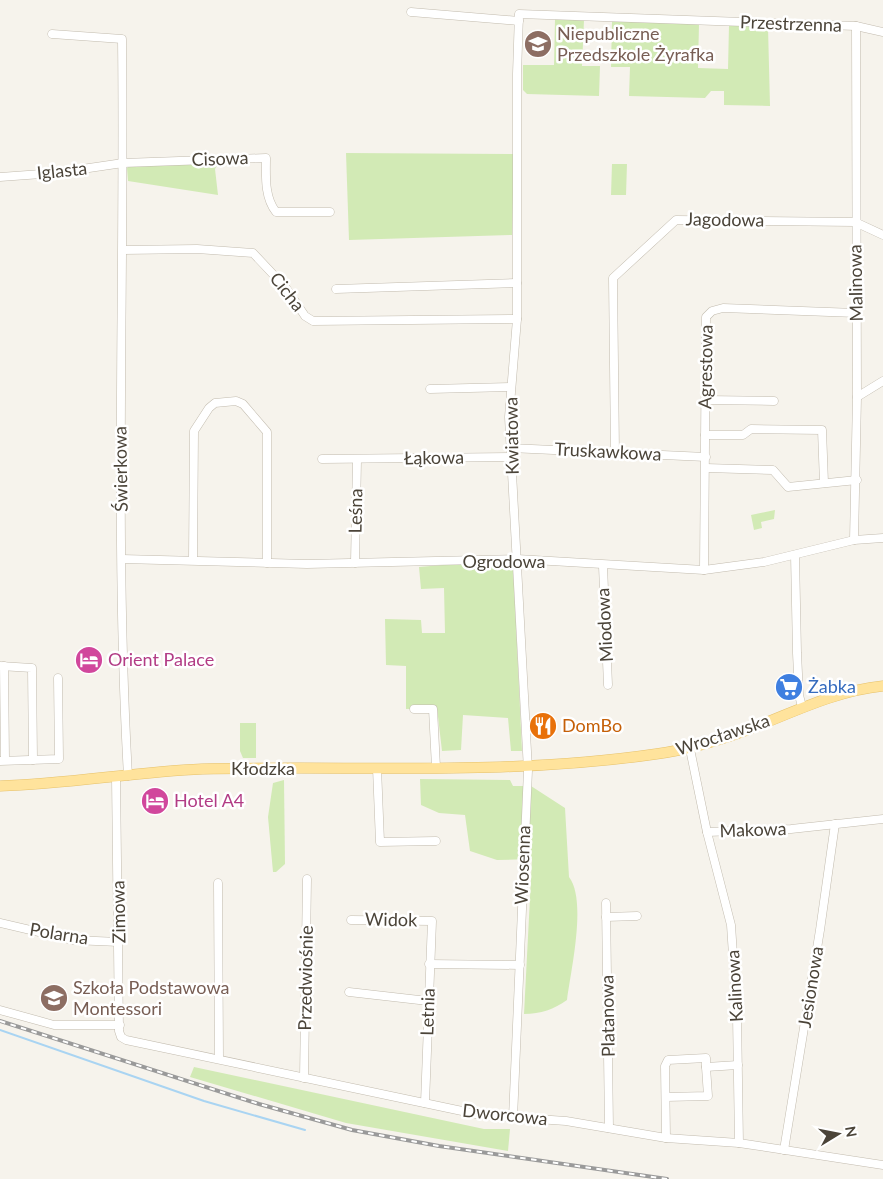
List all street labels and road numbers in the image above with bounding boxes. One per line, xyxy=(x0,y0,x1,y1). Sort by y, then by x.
street label: Przestrzenna xyxy=(740,10,842,36)
street label: Cisowa xyxy=(191,146,249,170)
street label: Iglasta xyxy=(36,156,88,184)
street label: Jagodowa xyxy=(685,207,765,231)
street label: Malinowa xyxy=(843,244,867,322)
street label: Cicha xyxy=(266,267,310,315)
street label: Agrestowa xyxy=(693,325,717,409)
street label: Kwiatowa xyxy=(499,397,523,475)
street label: Świerkowa xyxy=(108,426,132,512)
street label: Truskawkowa xyxy=(554,437,662,465)
street label: Łąkowa xyxy=(404,445,464,469)
street label: Leśna xyxy=(344,488,366,534)
street label: Ogrodowa xyxy=(462,550,546,572)
street label: Miodowa xyxy=(591,587,617,663)
street label: Wrocławska xyxy=(673,709,772,760)
street label: Kłodzka xyxy=(231,757,295,779)
street label: Makowa xyxy=(719,817,787,841)
street label: Wiosenna xyxy=(510,825,534,905)
street label: Zimowa xyxy=(106,880,130,944)
street label: Widok xyxy=(365,908,418,930)
street label: Polarna xyxy=(28,918,90,949)
street label: Przedwiośnie xyxy=(293,925,317,1031)
street label: Jesionowa xyxy=(793,945,827,1029)
street label: Kalinowa xyxy=(721,949,747,1023)
street label: Platanowa xyxy=(595,975,619,1057)
street label: Letnia xyxy=(415,988,439,1036)
street label: Dworcowa xyxy=(461,1099,549,1129)

